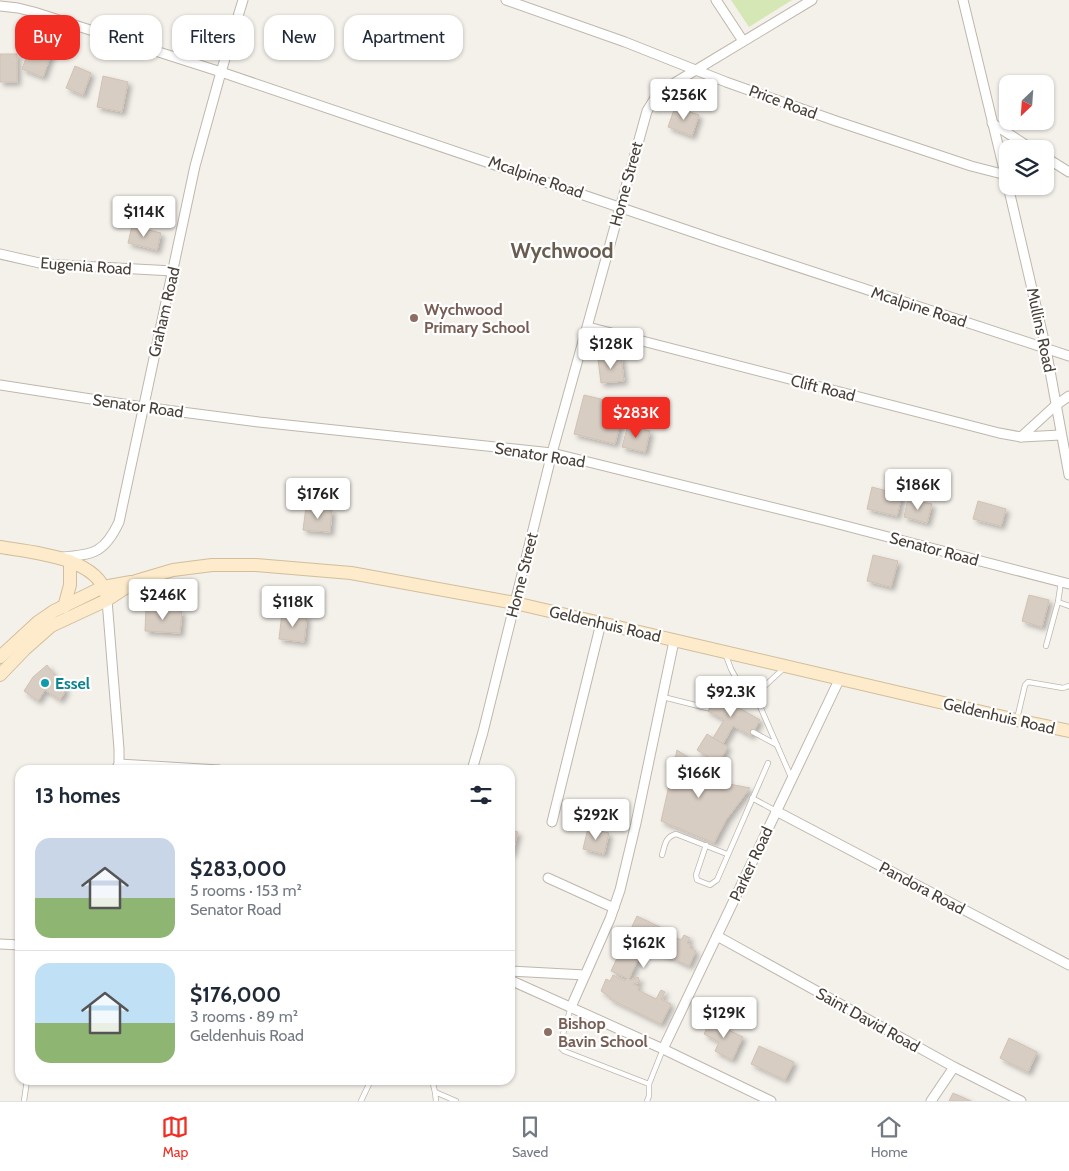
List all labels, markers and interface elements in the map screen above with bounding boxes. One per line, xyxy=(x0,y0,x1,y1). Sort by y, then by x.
chip: Buy xyxy=(15,15,80,60)
chip: Rent xyxy=(90,15,162,60)
chip: Filters xyxy=(172,15,254,60)
chip: New xyxy=(264,15,334,60)
chip: Apartment xyxy=(344,15,463,60)
north arrow xyxy=(999,75,1054,130)
map controls xyxy=(999,75,1054,195)
pin: $256K xyxy=(649,78,719,121)
street label: Price Road xyxy=(746,81,820,123)
text: $256K xyxy=(661,85,707,104)
street label: Home Street xyxy=(606,139,647,228)
button: layers xyxy=(999,140,1054,195)
street label: Mcalpine Road xyxy=(486,152,586,202)
pin: $114K xyxy=(109,196,179,238)
text: $114K xyxy=(123,202,165,221)
district label: Wychwood xyxy=(510,238,614,263)
street label: Eugenia Road xyxy=(40,253,132,279)
street label: Graham Road xyxy=(144,265,184,359)
street label: Mcalpine Road xyxy=(869,283,969,331)
street label: Mullins Road xyxy=(1023,286,1059,374)
place label: Wychwood Primary School xyxy=(424,300,530,337)
marker: Wychwood Primary School xyxy=(408,312,420,324)
pin: $128K xyxy=(576,328,646,370)
text: $128K xyxy=(589,334,633,353)
street label: Clift Road xyxy=(789,371,857,405)
street label: Senator Road xyxy=(91,390,185,422)
pin: $283K xyxy=(601,396,671,439)
text: $283K xyxy=(613,403,659,422)
street label: Senator Road xyxy=(493,438,587,472)
pin: $186K xyxy=(883,468,953,511)
text: $186K xyxy=(896,475,940,494)
pin: $176K xyxy=(283,478,353,520)
text: $176K xyxy=(297,484,339,503)
street label: Senator Road xyxy=(887,528,981,570)
street label: Home Street xyxy=(502,530,542,619)
pin: $246K xyxy=(128,578,198,621)
text: $246K xyxy=(140,585,186,604)
pin: $118K xyxy=(258,586,328,628)
text: $118K xyxy=(273,592,313,611)
street label: Geldenhuis Road xyxy=(547,602,663,646)
place label: Essel xyxy=(55,674,90,693)
pin: $92.3K xyxy=(690,676,772,718)
marker: Essel xyxy=(39,677,51,689)
text: $92.3K xyxy=(707,682,755,701)
street label: Geldenhuis Road xyxy=(941,694,1057,738)
pin: $166K xyxy=(664,756,734,799)
text: $166K xyxy=(677,763,721,782)
icon: filters xyxy=(467,781,495,809)
text: 13 homes xyxy=(35,783,120,808)
pin: $292K xyxy=(561,798,631,841)
text: $292K xyxy=(573,805,619,824)
street label: Parker Road xyxy=(725,824,777,904)
text: $283,000 xyxy=(190,856,286,881)
icon: home xyxy=(75,858,135,918)
street label: Pandora Road xyxy=(876,858,968,918)
text: 5 rooms · 153 m² xyxy=(190,881,302,900)
text: Senator Road xyxy=(190,900,282,919)
pin: $162K xyxy=(609,926,679,969)
text: $162K xyxy=(623,933,665,952)
text: $176,000 xyxy=(190,982,281,1007)
icon: home xyxy=(75,983,135,1043)
street label: Saint David Road xyxy=(813,984,923,1056)
pin: $129K xyxy=(689,996,759,1039)
text: $129K xyxy=(703,1003,745,1022)
text: 3 rooms · 89 m² xyxy=(190,1007,298,1026)
place label: Bishop Bavin School xyxy=(558,1014,648,1051)
text: Geldenhuis Road xyxy=(190,1026,304,1045)
marker: Bishop Bavin School xyxy=(542,1026,554,1038)
tab: Map xyxy=(161,1113,189,1161)
tab: Saved xyxy=(512,1113,548,1161)
tab: Home xyxy=(871,1113,908,1161)

